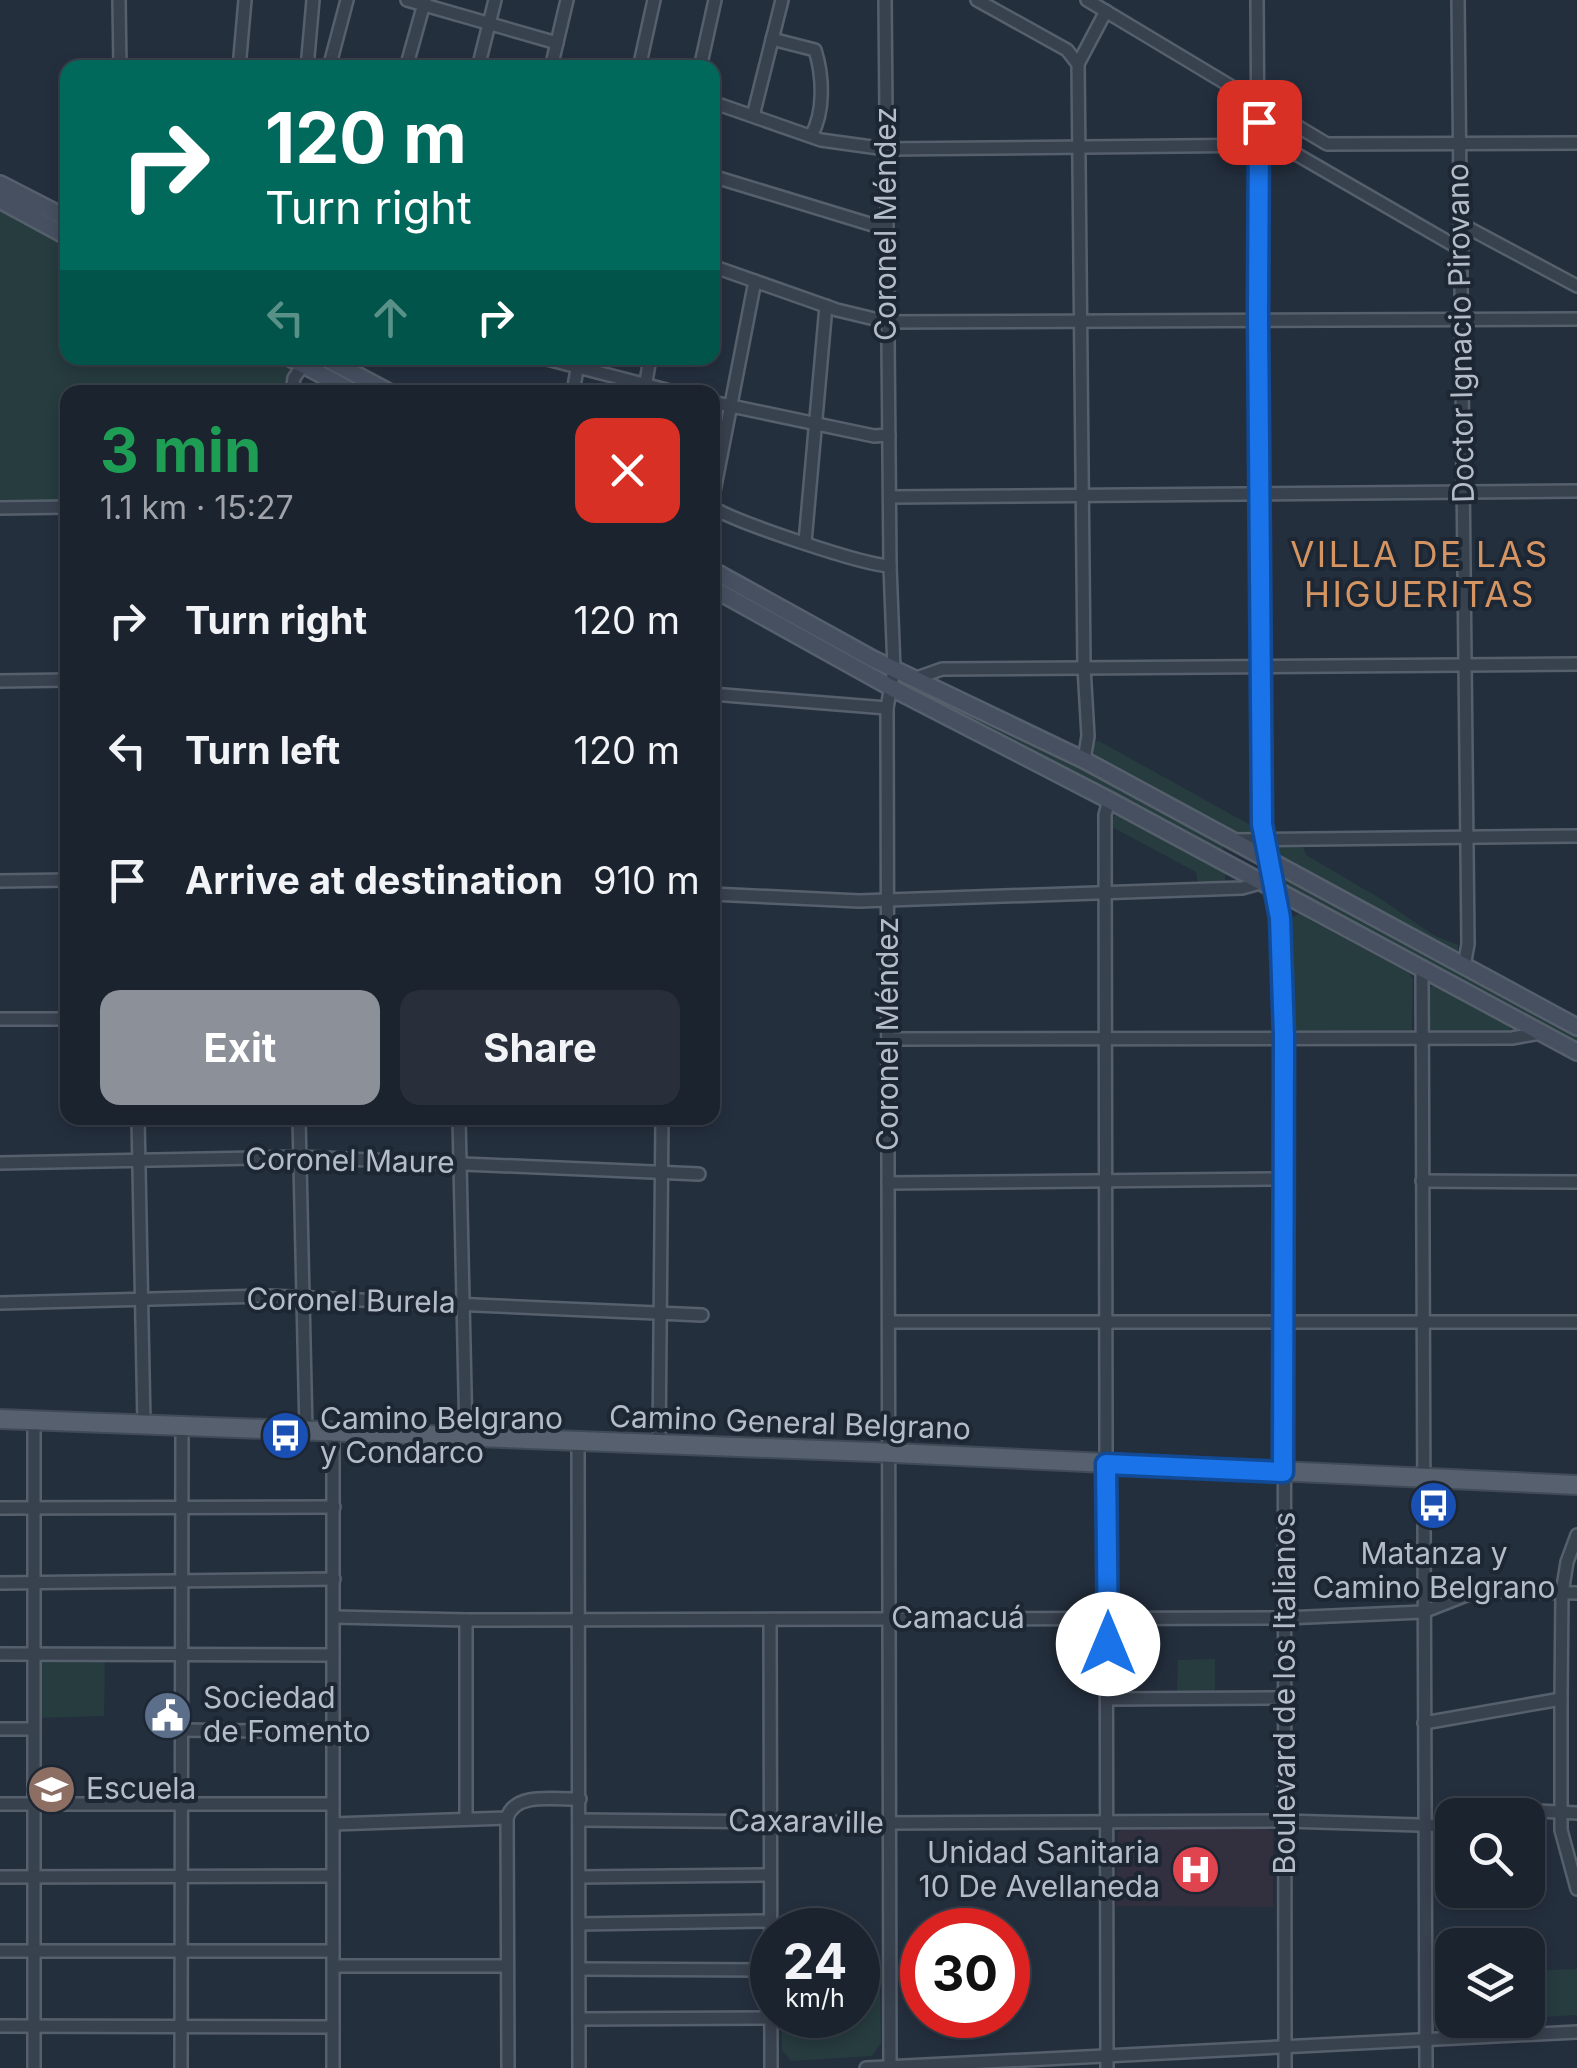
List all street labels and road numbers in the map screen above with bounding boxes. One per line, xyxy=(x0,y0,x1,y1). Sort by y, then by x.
street label: Coronel Méndez xyxy=(867,107,903,341)
street label: Doctor Ignacio Pirovano xyxy=(1439,163,1481,503)
street label: Coronel Méndez xyxy=(869,917,905,1151)
street label: Coronel Maure xyxy=(245,1140,455,1180)
street label: Coronel Burela xyxy=(246,1280,456,1320)
street label: Camino General Belgrano xyxy=(609,1398,972,1446)
street label: Boulevard de los Italianos xyxy=(1266,1512,1302,1874)
street label: Camacuá xyxy=(891,1599,1025,1635)
street label: Caxaraville xyxy=(728,1802,884,1840)

